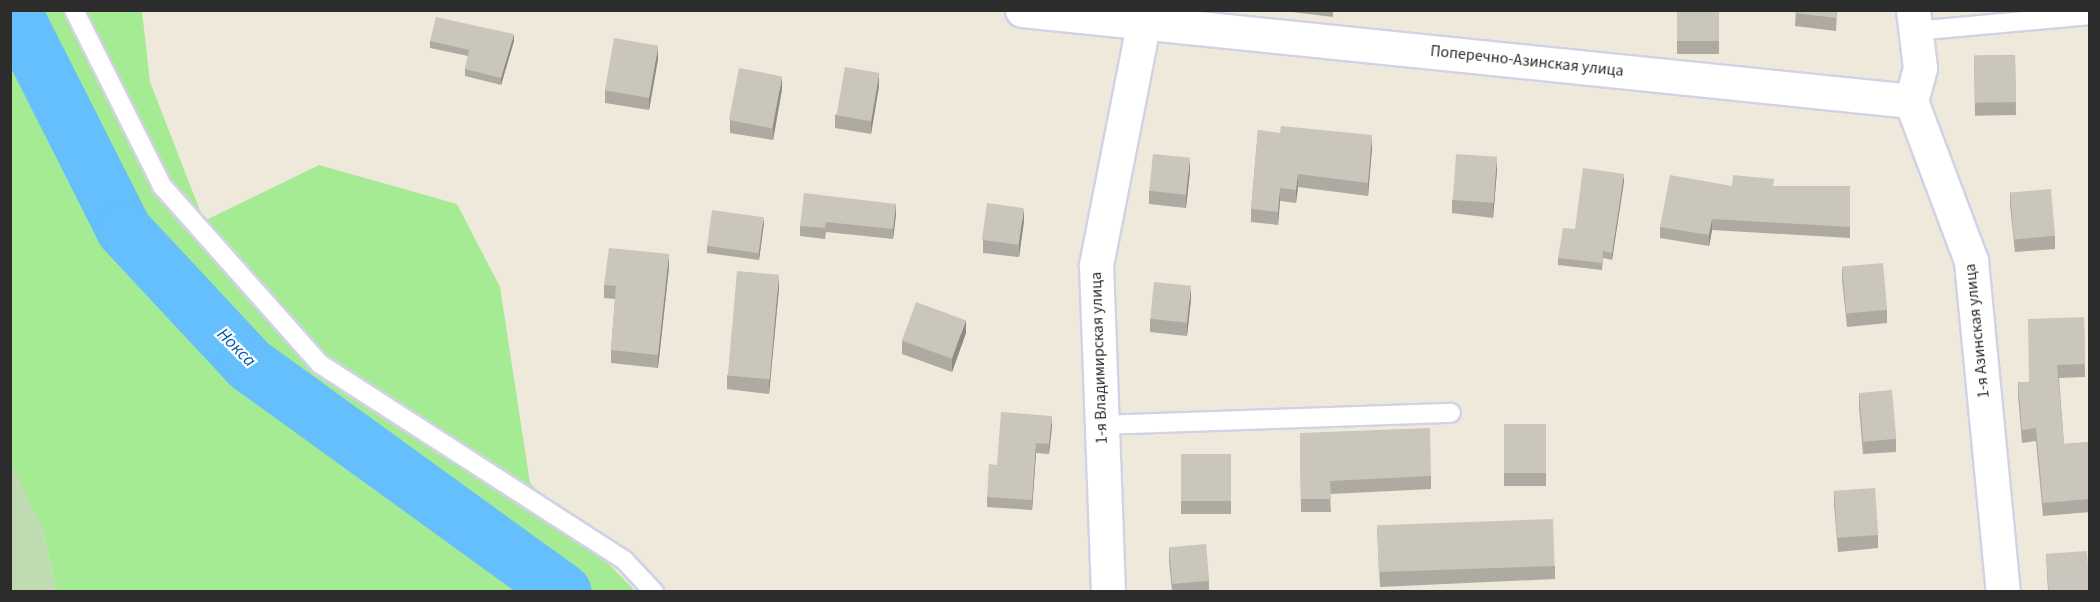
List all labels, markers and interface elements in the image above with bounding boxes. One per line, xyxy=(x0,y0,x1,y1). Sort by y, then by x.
street label: Поперечно-Азинская улица xyxy=(1429,41,1625,81)
street label: 1-я Азинская улица xyxy=(1960,263,1994,399)
street label: 1-я Владимирская улица xyxy=(1086,272,1112,444)
water label: Нокса xyxy=(212,324,260,372)

